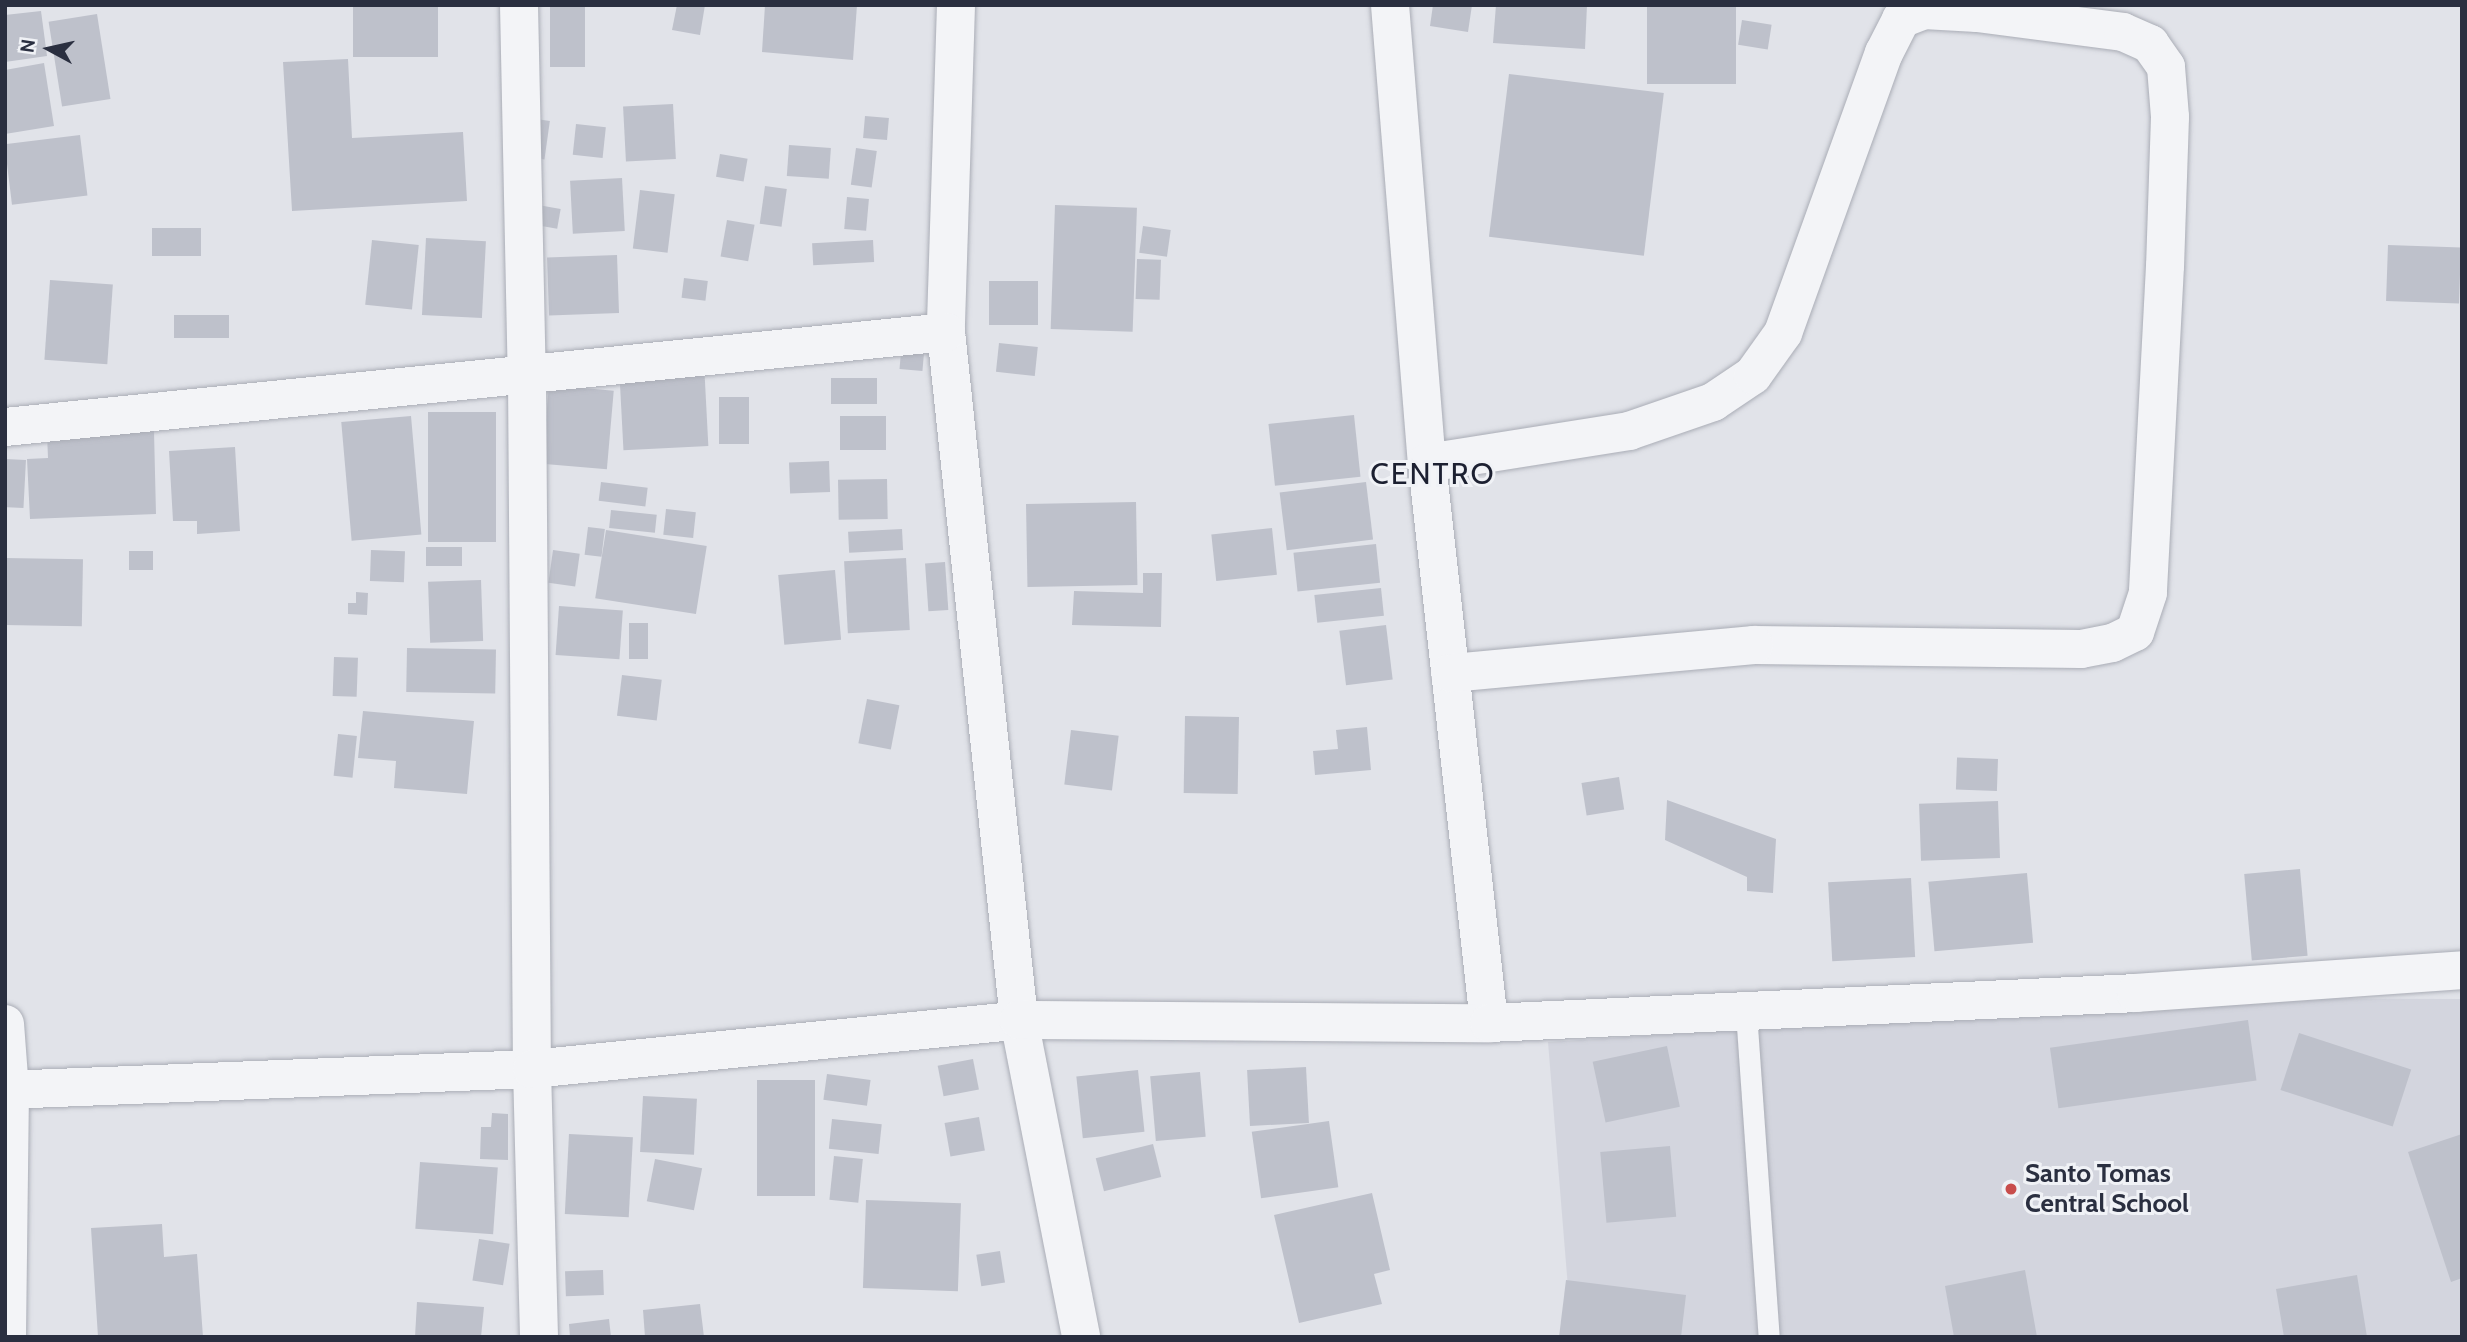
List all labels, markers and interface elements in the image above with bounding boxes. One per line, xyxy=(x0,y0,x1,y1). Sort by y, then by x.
north arrow xyxy=(14,14,84,84)
text: N xyxy=(15,38,40,54)
district label: CENTRO xyxy=(1371,456,1495,492)
place label: Santo Tomas Central School xyxy=(2025,1158,2189,1220)
marker: Santo Tomas Central School xyxy=(2003,1181,2019,1197)

